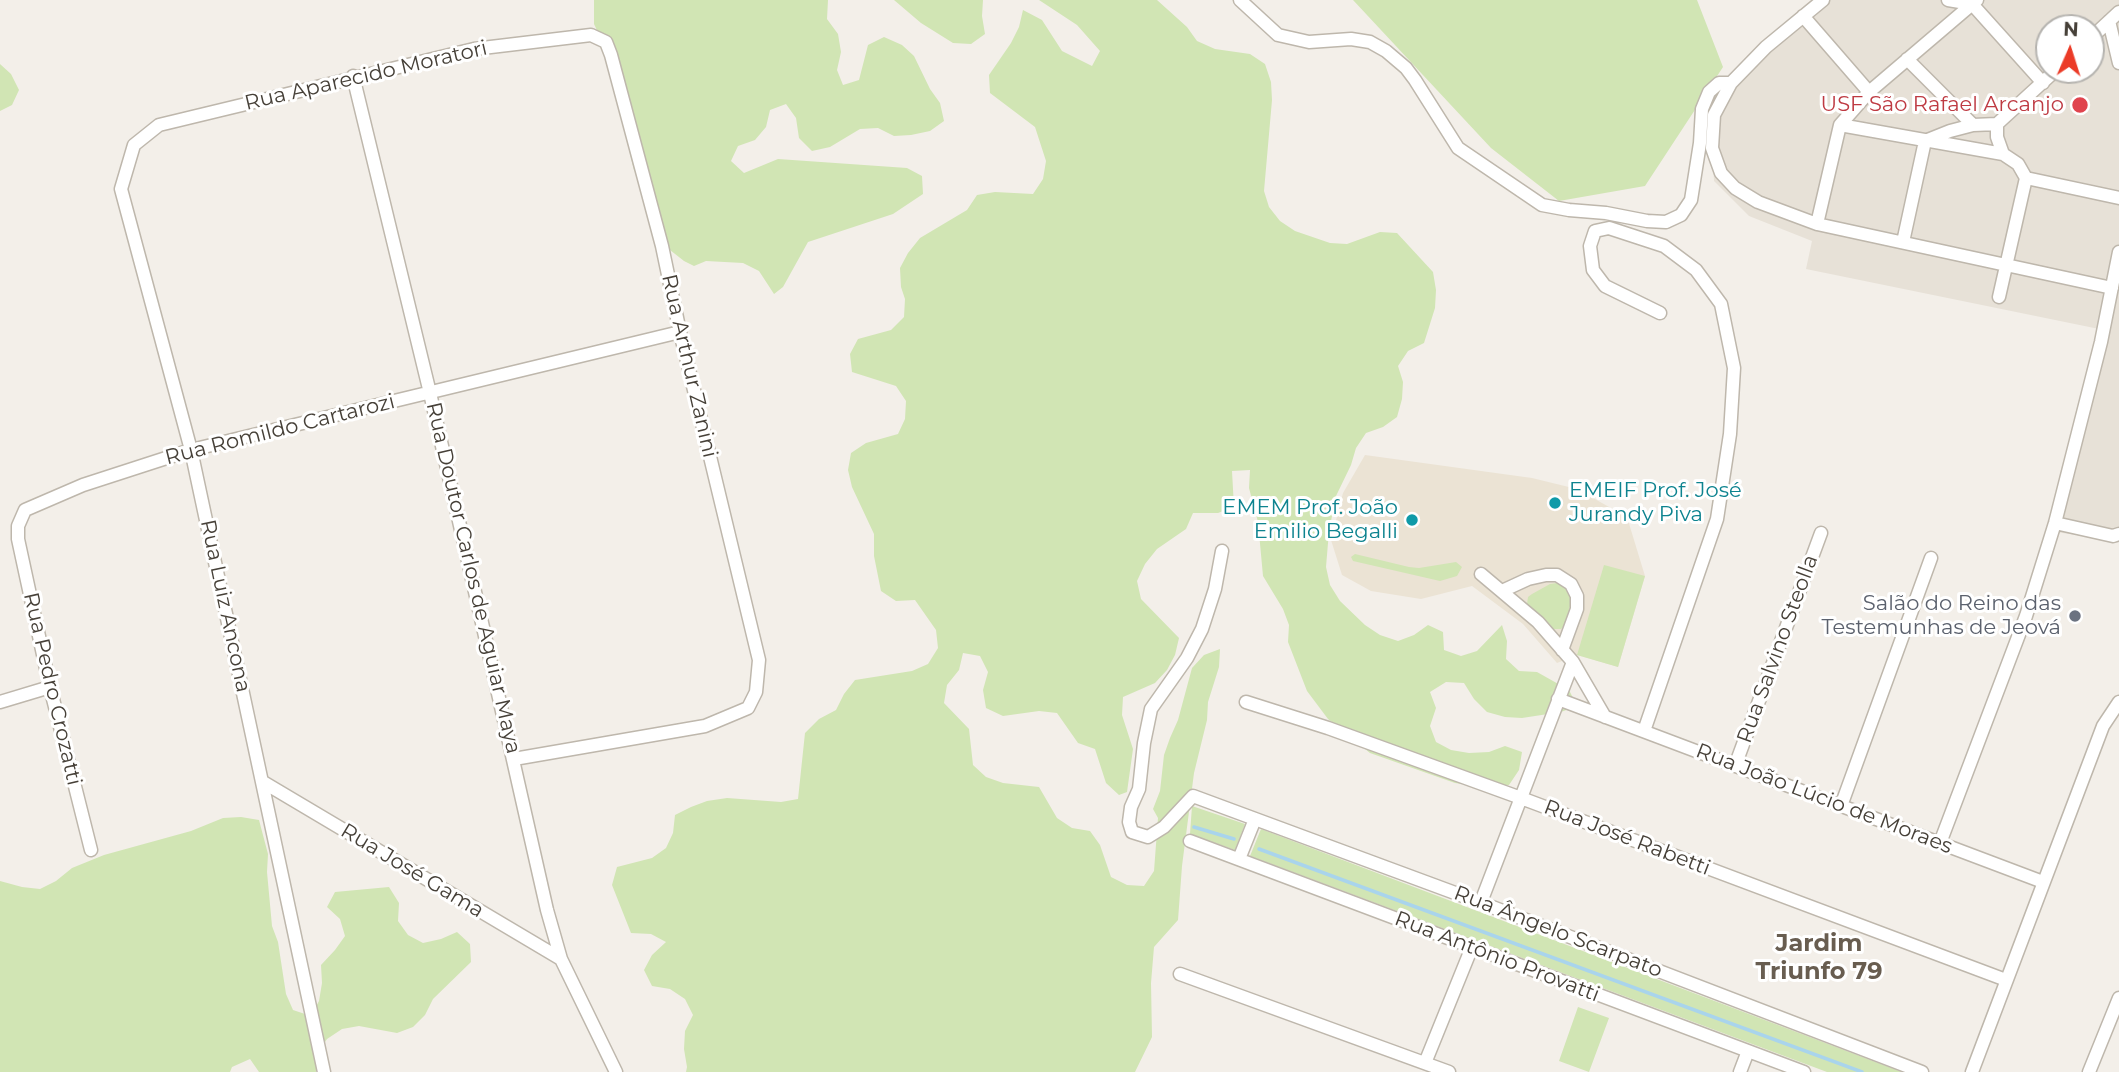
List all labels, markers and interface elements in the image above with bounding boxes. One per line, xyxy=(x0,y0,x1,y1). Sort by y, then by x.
north arrow xyxy=(2035,14,2105,84)
text: N xyxy=(2063,18,2079,41)
street label: Rua Aparecido Moratori xyxy=(242,36,490,116)
place label: USF São Rafael Arcanjo xyxy=(1821,92,2064,118)
marker: USF São Rafael Arcanjo xyxy=(2070,95,2090,115)
street label: Rua Arthur Zanini xyxy=(656,272,722,460)
street label: Rua Romildo Cartarozi xyxy=(163,389,397,471)
street label: Rua Doutor Carlos de Aguiar Maya xyxy=(420,400,526,756)
place label: EMEIF Prof. José Jurandy Piva xyxy=(1569,478,1742,528)
place label: EMEM Prof. João Emilio Begalli xyxy=(1222,495,1398,545)
marker: EMEIF Prof. José Jurandy Piva xyxy=(1547,495,1563,511)
marker: EMEM Prof. João Emilio Begalli xyxy=(1404,512,1420,528)
street label: Rua Luiz Ancona xyxy=(194,517,256,695)
street label: Rua Salvino Steolla xyxy=(1732,551,1824,747)
street label: Rua Pedro Crozatti xyxy=(18,590,86,788)
place label: Salão do Reino das Testemunhas de Jeová xyxy=(1822,591,2061,641)
marker: Salão do Reino das Testemunhas de Jeová xyxy=(2067,608,2083,624)
street label: Rua João Lúcio de Moraes xyxy=(1692,738,1956,860)
street label: Rua José Rabetti xyxy=(1540,795,1714,881)
street label: Rua José Gama xyxy=(336,818,488,924)
street label: Rua Ângelo Scarpato xyxy=(1450,881,1666,983)
street label: Rua Antônio Provatti xyxy=(1391,906,1603,1008)
district label: Jardim Triunfo 79 xyxy=(1756,930,1882,986)

